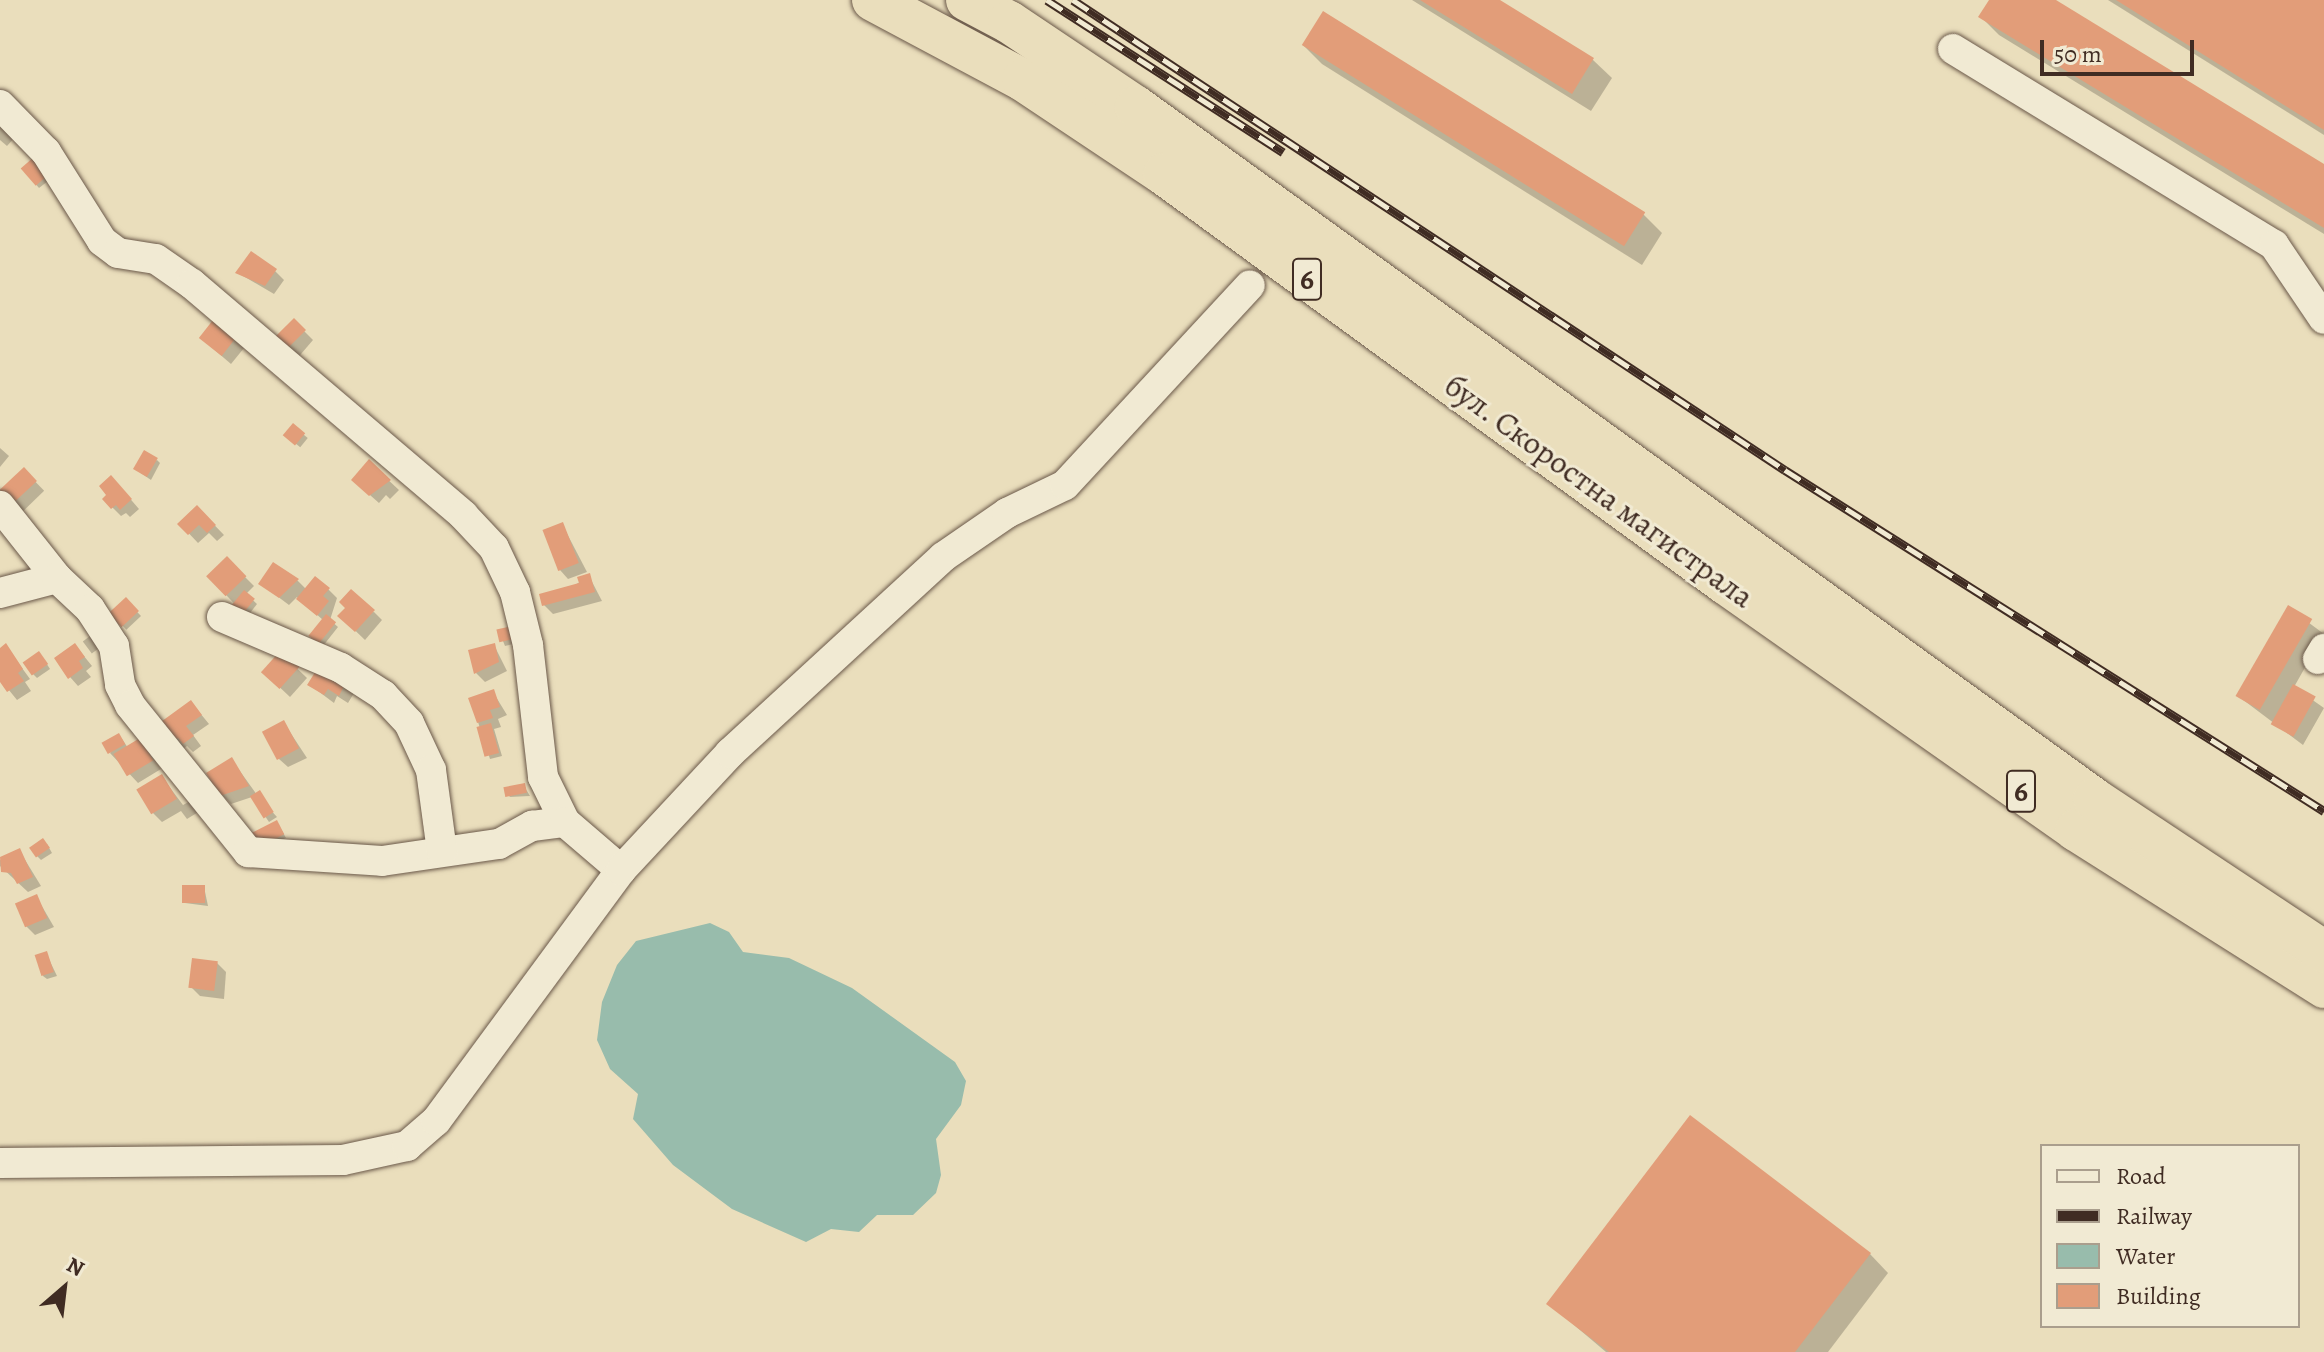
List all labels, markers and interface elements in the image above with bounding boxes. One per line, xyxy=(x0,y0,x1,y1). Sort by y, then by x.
scale bar xyxy=(2044,24,2198,74)
text: 50 m xyxy=(2054,38,2102,70)
road number: 6 xyxy=(1291,253,1323,305)
street label: бул. Скоростна магистрала xyxy=(1437,366,1761,616)
road number: 6 xyxy=(2005,765,2037,817)
legend xyxy=(2040,1144,2300,1328)
text: Road xyxy=(2116,1160,2166,1192)
text: Railway xyxy=(2116,1200,2192,1232)
text: Water xyxy=(2116,1240,2176,1272)
north arrow xyxy=(24,1248,104,1328)
text: N xyxy=(61,1250,89,1284)
text: Building xyxy=(2116,1280,2201,1312)

